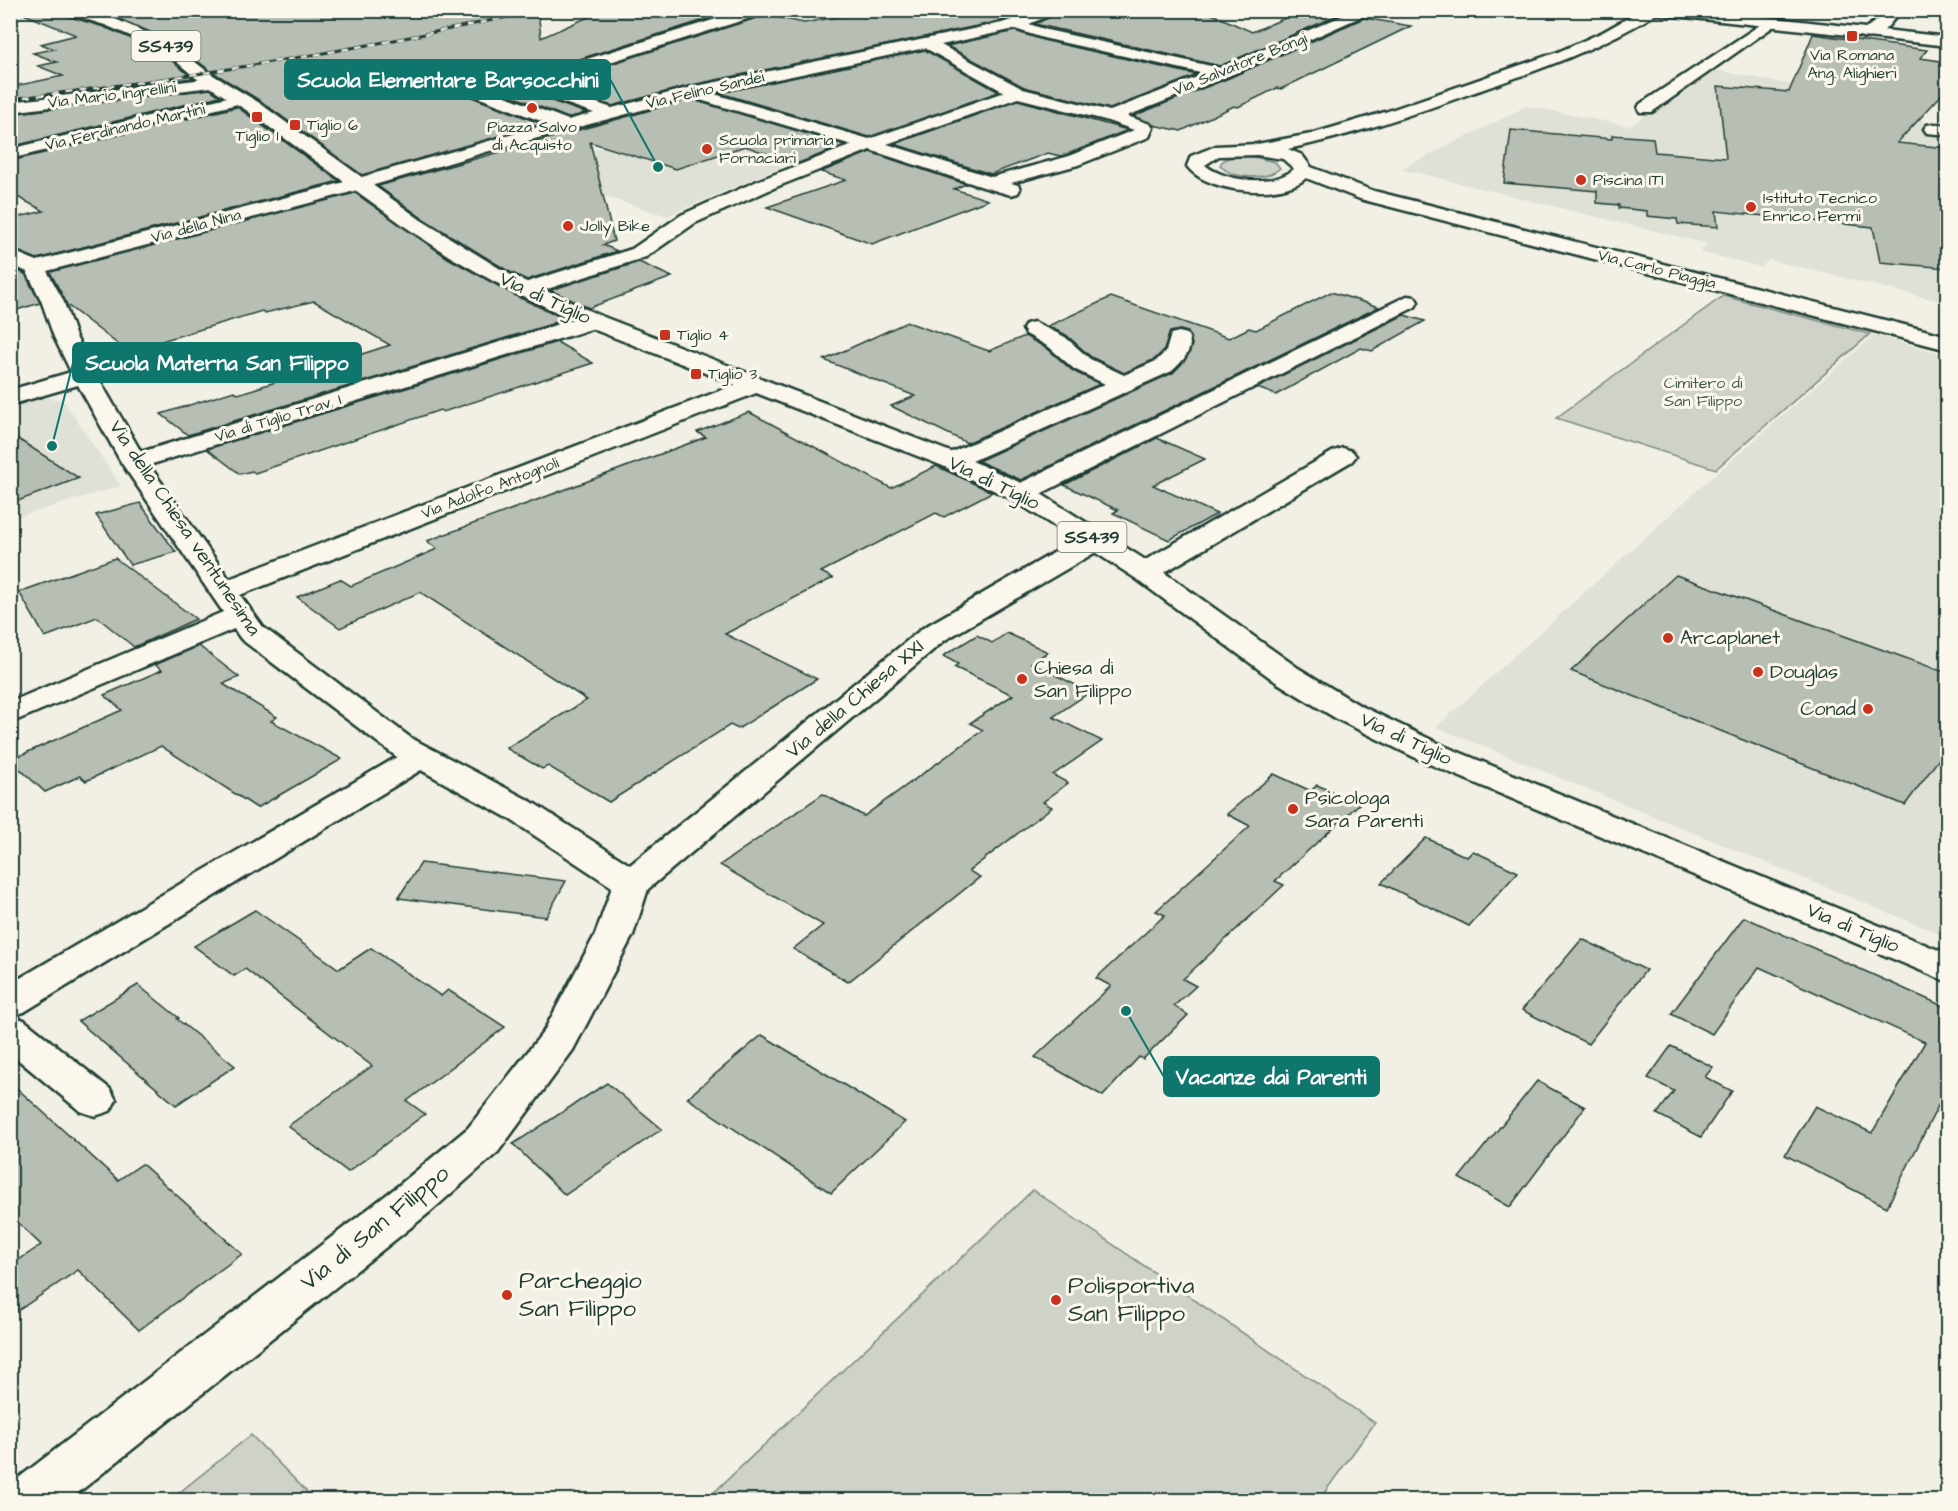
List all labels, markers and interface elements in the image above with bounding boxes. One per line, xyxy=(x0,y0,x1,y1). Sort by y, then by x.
street label: Via Salvatore Bongi xyxy=(1170,27,1311,102)
marker: Via Romana Ang. Alighieri xyxy=(1845,29,1859,43)
road number: SS439 xyxy=(132,31,201,61)
place label: Via Romana Ang. Alighieri xyxy=(1808,44,1897,85)
callout: Scuola Elementare Barsocchini xyxy=(285,60,610,99)
text: Scuola Elementare Barsocchini xyxy=(297,66,599,95)
street label: Via Felino Sandei xyxy=(644,66,767,114)
street label: Via Mario Ingrellini xyxy=(47,76,178,115)
street label: Via Ferdinando Martini xyxy=(43,98,208,156)
marker: Piazza Salvo di Acquisto xyxy=(525,101,539,115)
marker: Tiglio 1 xyxy=(250,110,264,124)
place label: Tiglio 6 xyxy=(307,114,358,137)
place label: Piazza Salvo di Acquisto xyxy=(487,116,577,156)
marker: Tiglio 6 xyxy=(288,118,302,132)
place label: Tiglio 1 xyxy=(235,125,279,148)
place label: Scuola primaria Fornaciari xyxy=(719,129,834,169)
marker: Scuola primaria Fornaciari xyxy=(700,142,714,156)
place label: Piscina ITI xyxy=(1593,169,1664,191)
marker: Piscina ITI xyxy=(1574,173,1588,187)
place label: Istituto Tecnico Enrico Fermi xyxy=(1763,187,1877,227)
marker: Istituto Tecnico Enrico Fermi xyxy=(1744,200,1758,214)
street label: Via della Nina xyxy=(149,203,243,249)
place label: Jolly Bike xyxy=(580,215,650,238)
marker: Jolly Bike xyxy=(561,219,575,233)
street label: Via Carlo Piaggia xyxy=(1595,244,1718,295)
street label: Via di Tiglio xyxy=(494,265,595,332)
place label: Tiglio 4 xyxy=(677,324,729,347)
marker: Tiglio 4 xyxy=(658,328,672,342)
callout: Scuola Materna San Filippo xyxy=(73,343,361,382)
text: Scuola Materna San Filippo xyxy=(84,349,349,379)
place label: Tiglio 3 xyxy=(708,363,757,386)
marker: Tiglio 3 xyxy=(689,367,703,381)
park label: Cimitero di San Filippo xyxy=(1664,372,1743,412)
street label: Via di Tiglio Trav. I xyxy=(212,388,344,449)
street label: Via della Chiesa ventunesima xyxy=(102,415,268,641)
street label: Via di Tiglio xyxy=(943,449,1044,518)
street label: Via Adolfo Antognoli xyxy=(418,451,563,525)
road number: SS439 xyxy=(1058,522,1126,552)
place label: Arcaplanet xyxy=(1680,624,1780,652)
marker: Arcaplanet xyxy=(1661,631,1675,645)
street label: Via della Chiesa XXI xyxy=(780,633,930,765)
place label: Chiesa di San Filippo xyxy=(1034,654,1132,705)
place label: Douglas xyxy=(1770,658,1838,687)
marker: Douglas xyxy=(1751,665,1765,679)
marker: Chiesa di San Filippo xyxy=(1015,672,1029,686)
place label: Conad xyxy=(1800,695,1856,723)
marker: Conad xyxy=(1861,702,1875,716)
street label: Via di Tiglio xyxy=(1355,706,1456,773)
place label: Psicologa Sara Parenti xyxy=(1305,784,1423,835)
marker: Psicologa Sara Parenti xyxy=(1286,802,1300,816)
street label: Via di Tiglio xyxy=(1802,896,1904,961)
callout: Vacanze dai Parenti xyxy=(1164,1057,1379,1096)
text: Vacanze dai Parenti xyxy=(1175,1063,1367,1092)
street label: Via di San Filippo xyxy=(293,1157,457,1299)
place label: Parcheggio San Filippo xyxy=(519,1264,642,1326)
place label: Polisportiva San Filippo xyxy=(1068,1269,1194,1331)
marker: Parcheggio San Filippo xyxy=(500,1288,514,1302)
marker: Polisportiva San Filippo xyxy=(1049,1293,1063,1307)

